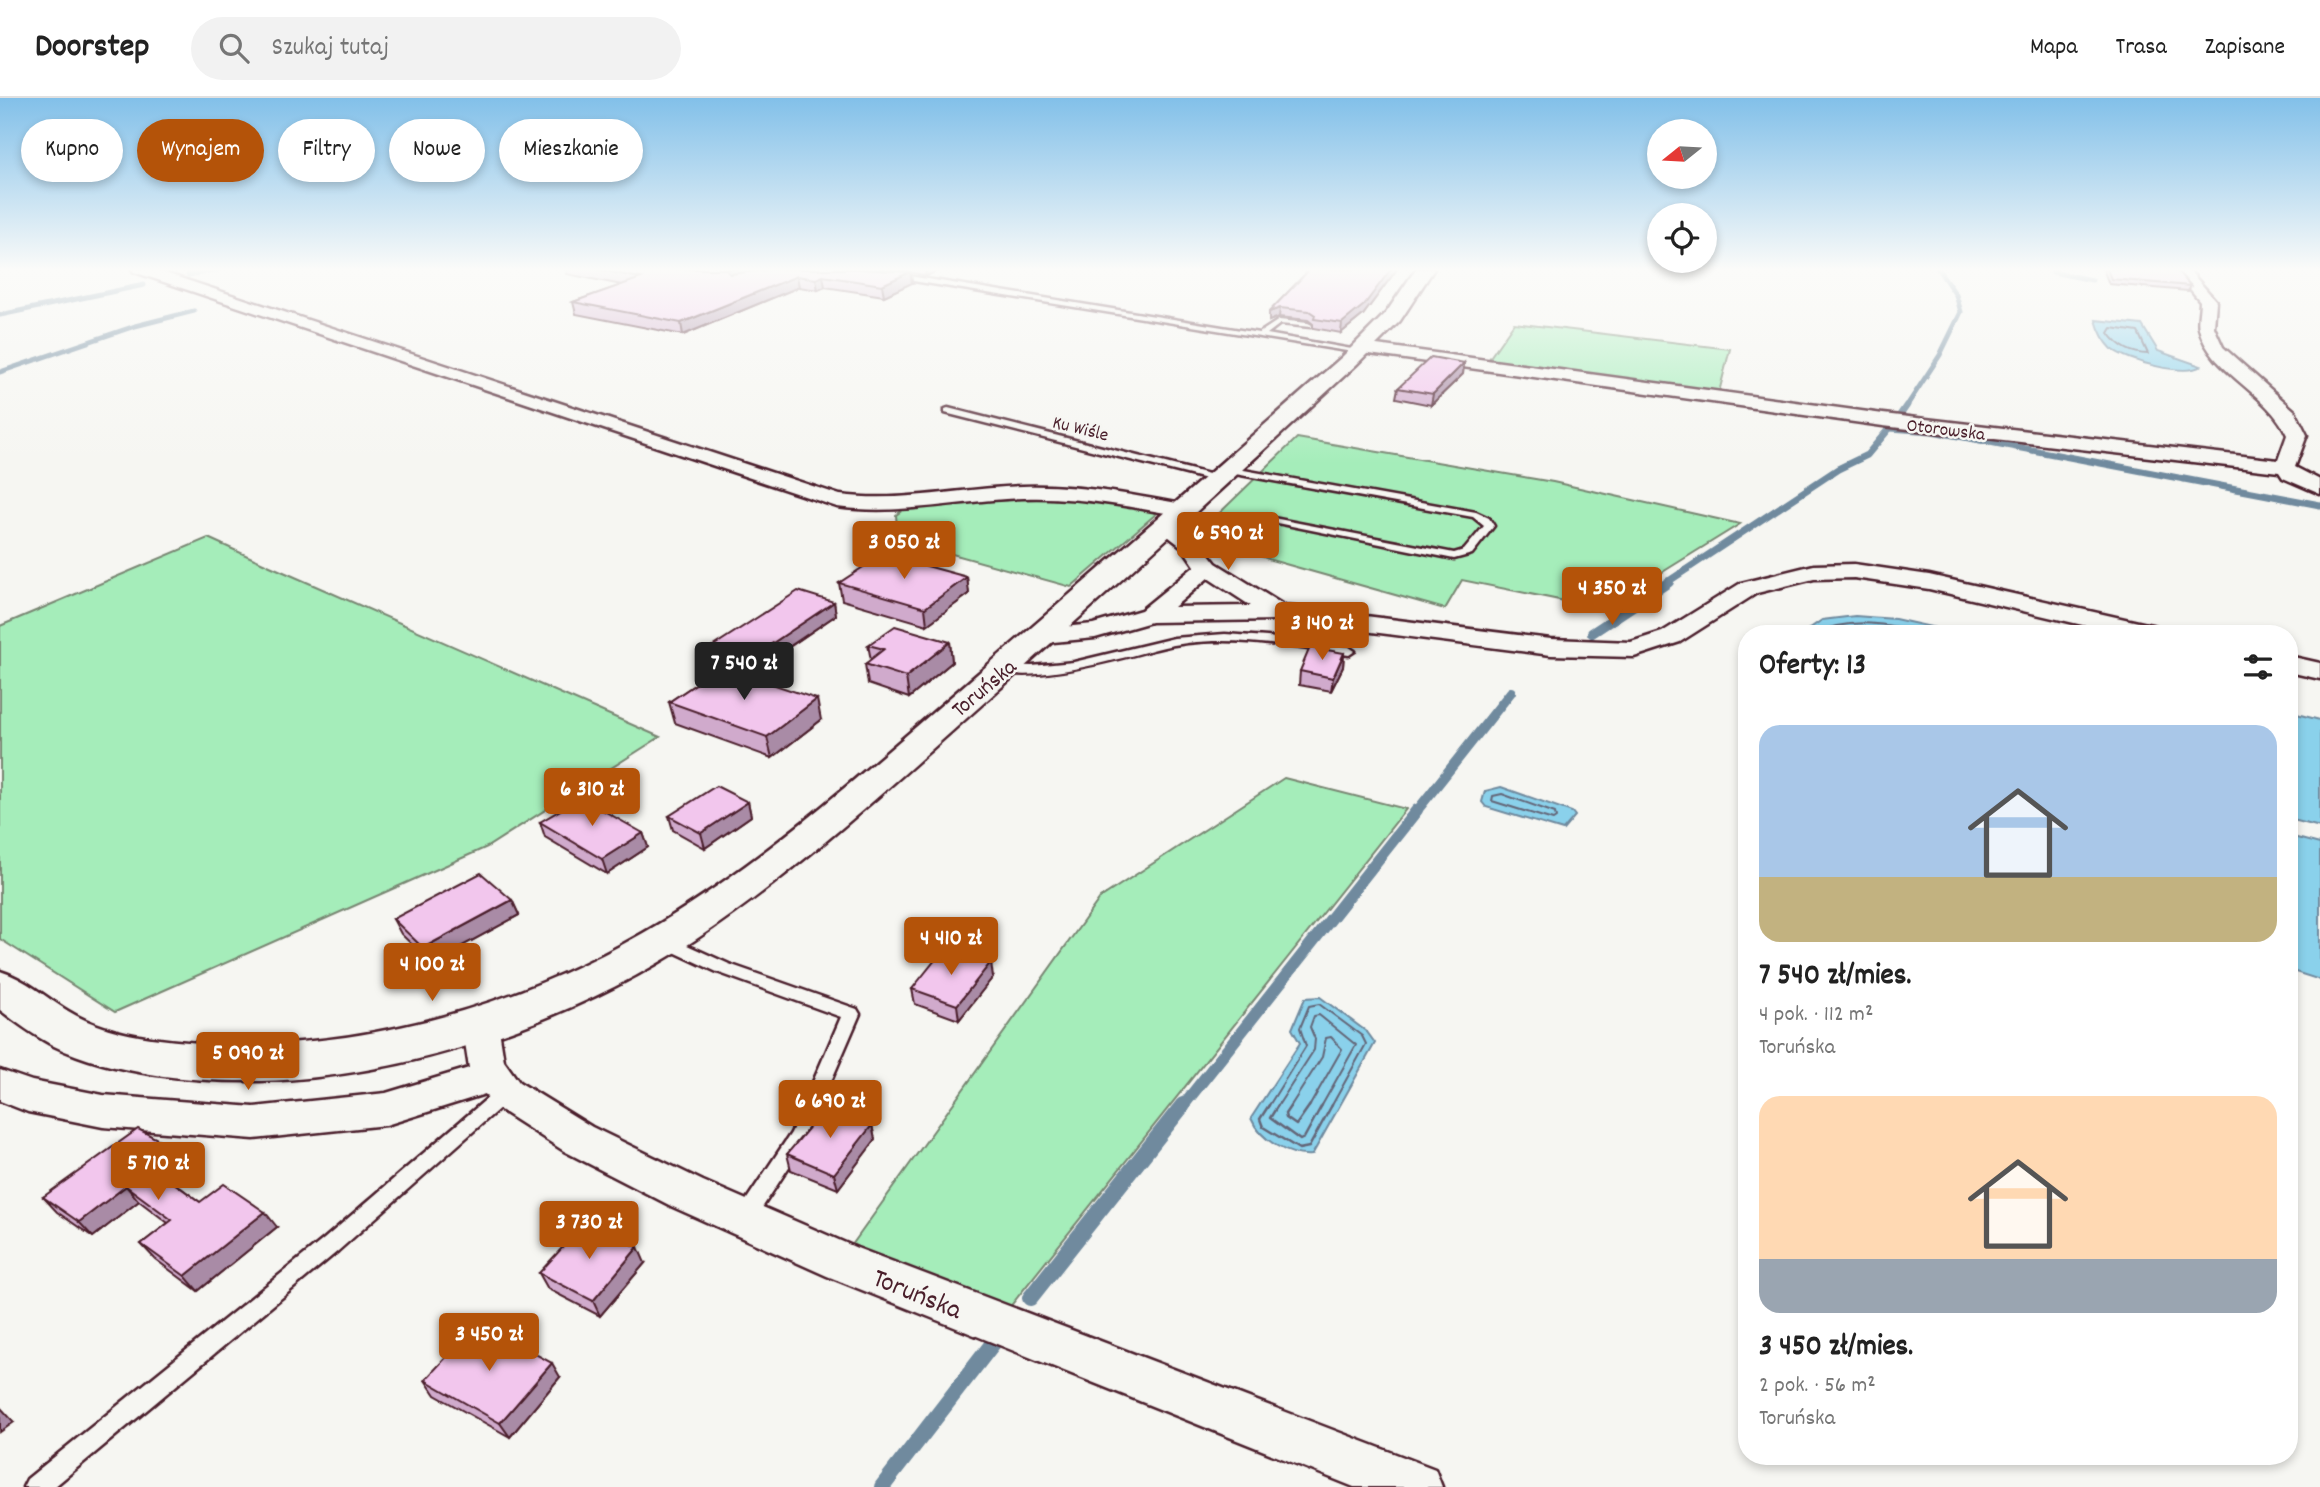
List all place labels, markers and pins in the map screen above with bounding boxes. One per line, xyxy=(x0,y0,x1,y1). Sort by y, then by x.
pin: 6 590 zł xyxy=(1156,512,1300,572)
pin: 3 050 zł xyxy=(832,522,976,581)
pin: 4 350 zł xyxy=(1540,568,1684,627)
pin: 3 140 zł xyxy=(1250,602,1394,662)
pin: 7 540 zł xyxy=(672,642,816,702)
pin: 6 310 zł xyxy=(520,768,664,828)
pin: 4 410 zł xyxy=(879,918,1023,977)
pin: 4 100 zł xyxy=(360,944,504,1003)
pin: 5 090 zł xyxy=(176,1032,320,1092)
pin: 6 690 zł xyxy=(758,1080,902,1140)
pin: 5 710 zł xyxy=(86,1142,230,1202)
pin: 3 730 zł xyxy=(517,1202,661,1261)
pin: 3 450 zł xyxy=(417,1314,561,1373)

